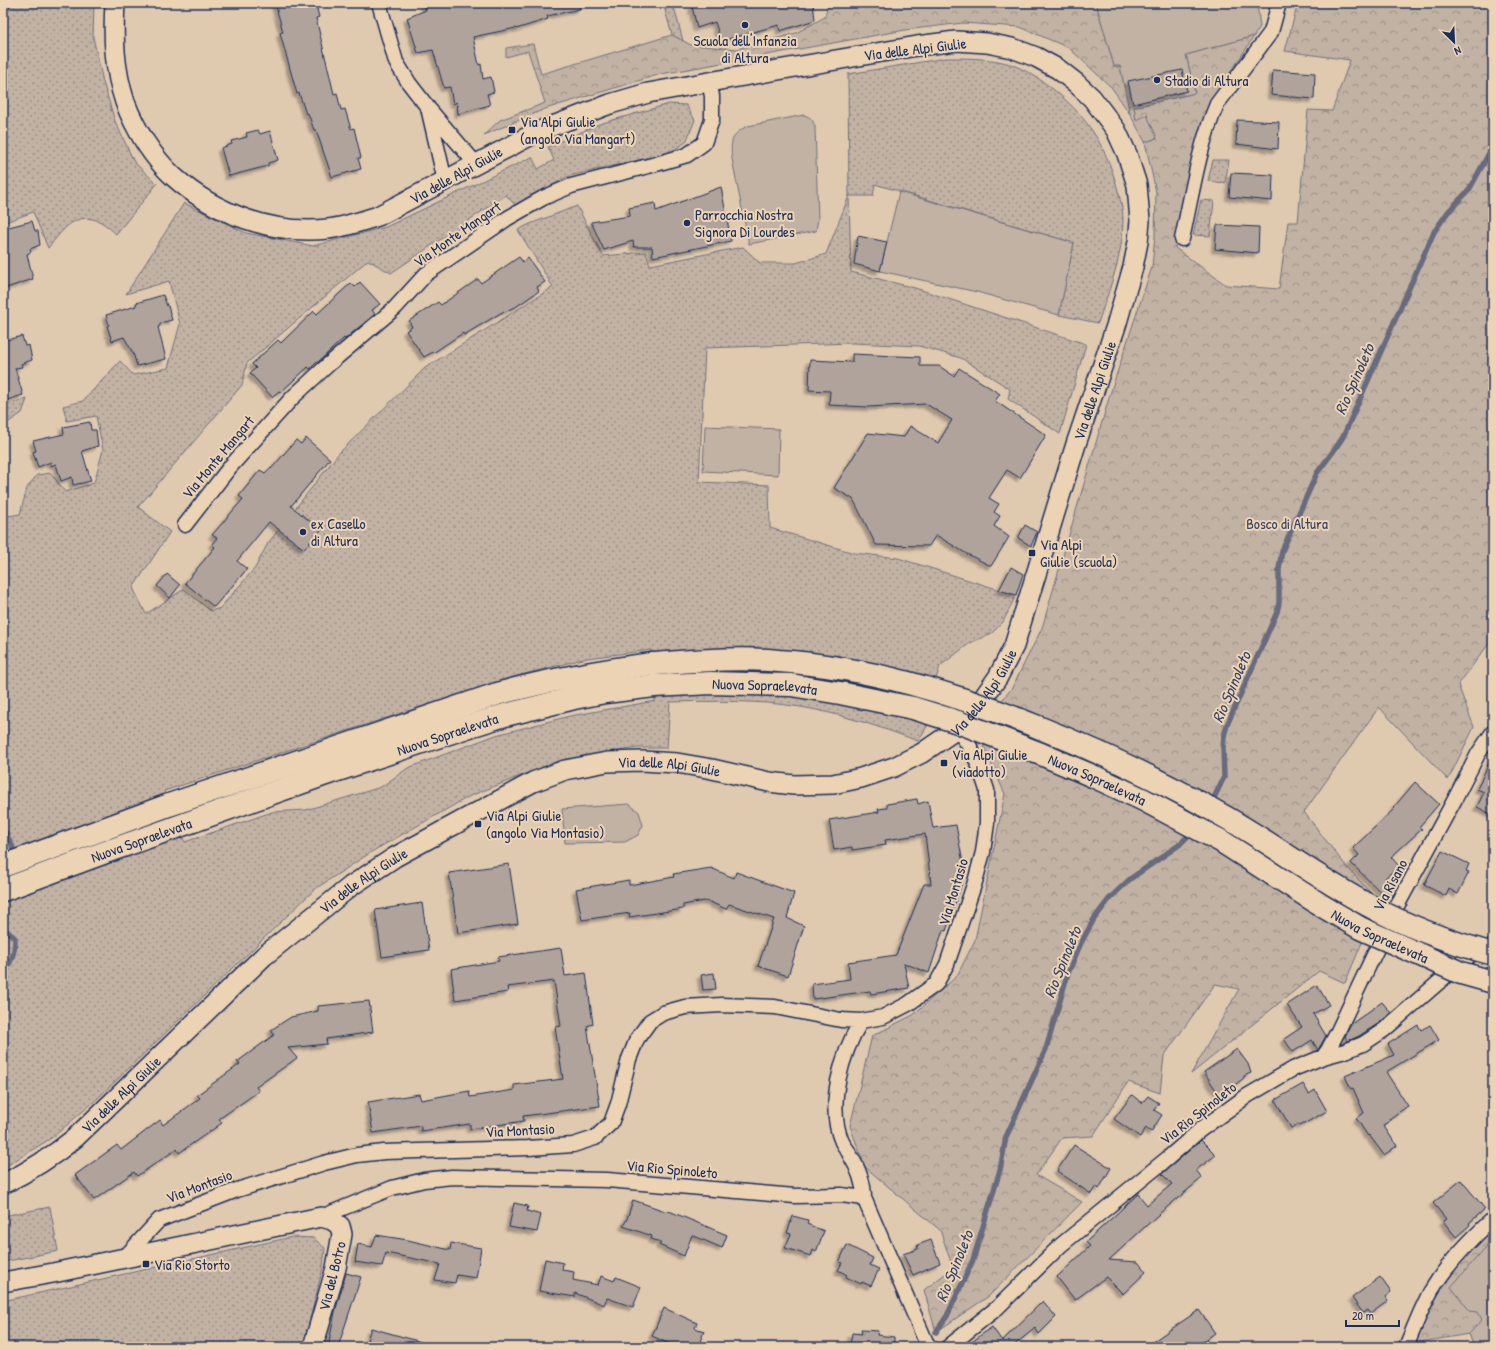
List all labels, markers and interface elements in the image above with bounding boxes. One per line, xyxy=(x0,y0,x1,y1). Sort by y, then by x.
marker: Scuola dell'Infanzia di Altura xyxy=(740,20,750,30)
north arrow xyxy=(1434,22,1474,62)
place label: Scuola dell'Infanzia di Altura xyxy=(694,30,797,68)
street label: Via delle Alpi Giulie xyxy=(862,32,968,66)
text: N xyxy=(1452,44,1464,59)
place label: Stadio di Altura xyxy=(1165,70,1249,91)
marker: Stadio di Altura xyxy=(1152,75,1162,85)
place label: Via Alpi Giulie (angolo Via Mangart) xyxy=(520,111,636,149)
marker: Via Alpi Giulie (angolo Via Mangart) xyxy=(507,125,517,135)
street label: Via delle Alpi Giulie xyxy=(406,141,506,209)
street label: Via Monte Mangart xyxy=(409,196,506,272)
place label: Parrocchia Nostra Signora Di Lourdes xyxy=(695,204,795,242)
marker: Parrocchia Nostra Signora Di Lourdes xyxy=(682,218,692,228)
street label: Via delle Alpi Giulie xyxy=(1068,338,1121,443)
water label: Rio Spinoleto xyxy=(1329,339,1380,418)
street label: Via Monte Mangart xyxy=(177,410,260,503)
place label: ex Casello di Altura xyxy=(311,513,366,551)
park label: Bosco di Altura xyxy=(1246,513,1328,534)
marker: ex Casello di Altura xyxy=(298,527,308,537)
place label: Via Alpi Giulie (scuola) xyxy=(1040,534,1117,572)
marker: Via Alpi Giulie (scuola) xyxy=(1027,548,1037,558)
street label: Via delle Alpi Giulie xyxy=(946,645,1021,741)
water label: Rio Spinoleto xyxy=(1206,647,1256,726)
street label: Nuova Sopraelevata xyxy=(712,673,819,700)
street label: Nuova Sopraelevata xyxy=(394,707,501,760)
place label: Via Alpi Giulie (viadotto) xyxy=(952,744,1028,782)
street label: Nuova Sopraelevata xyxy=(1045,748,1150,810)
street label: Via delle Alpi Giulie xyxy=(618,750,723,781)
marker: Via Alpi Giulie (viadotto) xyxy=(939,758,949,768)
place label: Via Alpi Giulie (angolo Via Montasio) xyxy=(486,805,604,843)
street label: Nuova Sopraelevata xyxy=(88,812,194,867)
marker: Via Alpi Giulie (angolo Via Montasio) xyxy=(473,819,483,829)
street label: Via delle Alpi Giulie xyxy=(314,842,411,918)
street label: Via Risano xyxy=(1368,855,1412,915)
street label: Via Montasio xyxy=(933,856,973,928)
street label: Nuova Sopraelevata xyxy=(1328,903,1432,968)
water label: Rio Spinoleto xyxy=(1038,922,1087,1001)
street label: Via delle Alpi Giulie xyxy=(76,1051,165,1137)
street label: Via Rio Spinoleto xyxy=(1156,1077,1240,1149)
street label: Via Montasio xyxy=(485,1118,555,1142)
street label: Via Rio Spinoleto xyxy=(626,1155,718,1183)
street label: Via Montasio xyxy=(163,1164,235,1208)
water label: Rio Spinoleto xyxy=(930,1226,979,1305)
street label: Via del Botro xyxy=(313,1239,351,1313)
place label: Via Rio Storto xyxy=(154,1254,230,1275)
marker: Via Rio Storto xyxy=(141,1259,151,1269)
scale bar xyxy=(1346,1302,1399,1328)
text: 20 m xyxy=(1352,1307,1374,1324)

